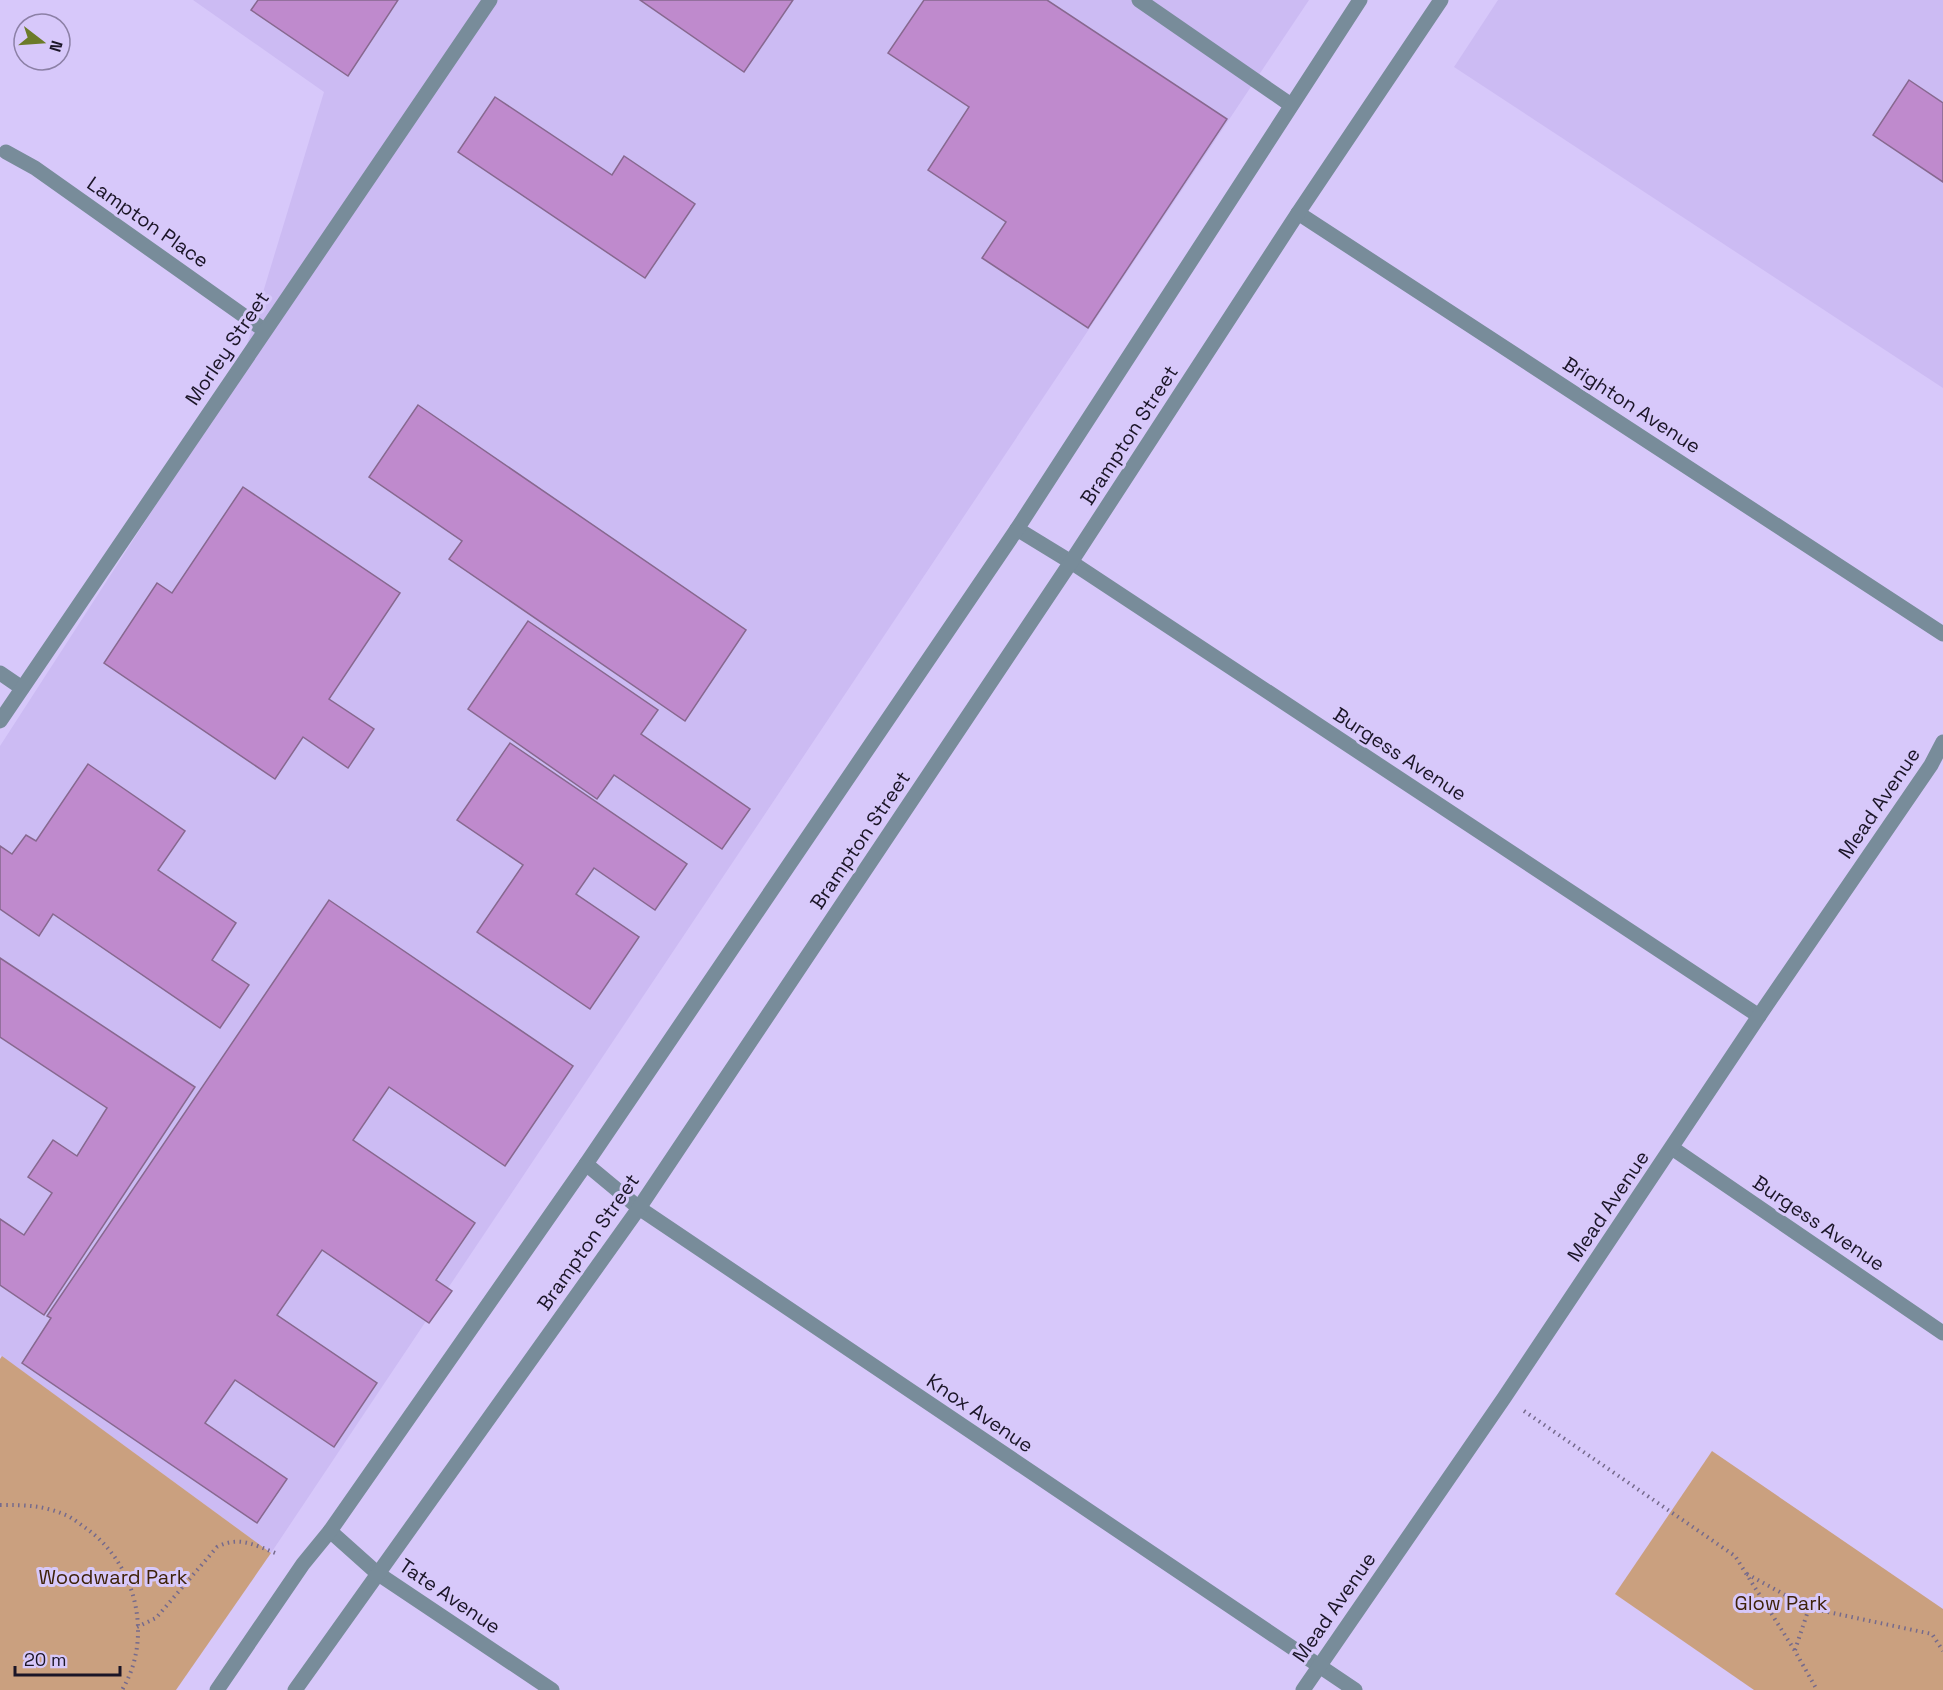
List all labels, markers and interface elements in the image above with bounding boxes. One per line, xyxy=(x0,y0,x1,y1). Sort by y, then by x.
north arrow xyxy=(12,12,72,72)
text: N xyxy=(44,38,67,54)
street label: Lampton Place xyxy=(82,170,214,274)
street label: Morley Street xyxy=(179,286,275,410)
street label: Brighton Avenue xyxy=(1558,351,1706,459)
street label: Brampton Street xyxy=(1074,360,1184,510)
street label: Burgess Avenue xyxy=(1328,701,1472,807)
street label: Mead Avenue xyxy=(1832,742,1926,864)
street label: Brampton Street xyxy=(804,766,916,914)
street label: Mead Avenue xyxy=(1561,1145,1655,1267)
street label: Brampton Street xyxy=(531,1168,645,1316)
street label: Burgess Avenue xyxy=(1748,1169,1890,1277)
street label: Knox Avenue xyxy=(922,1368,1038,1458)
street label: Mead Avenue xyxy=(1286,1547,1382,1667)
street label: Tate Avenue xyxy=(394,1552,506,1640)
park label: Woodward Park xyxy=(39,1564,188,1590)
park label: Glow Park xyxy=(1734,1590,1828,1616)
scale bar xyxy=(15,1639,120,1677)
text: 20 m xyxy=(24,1648,67,1671)

